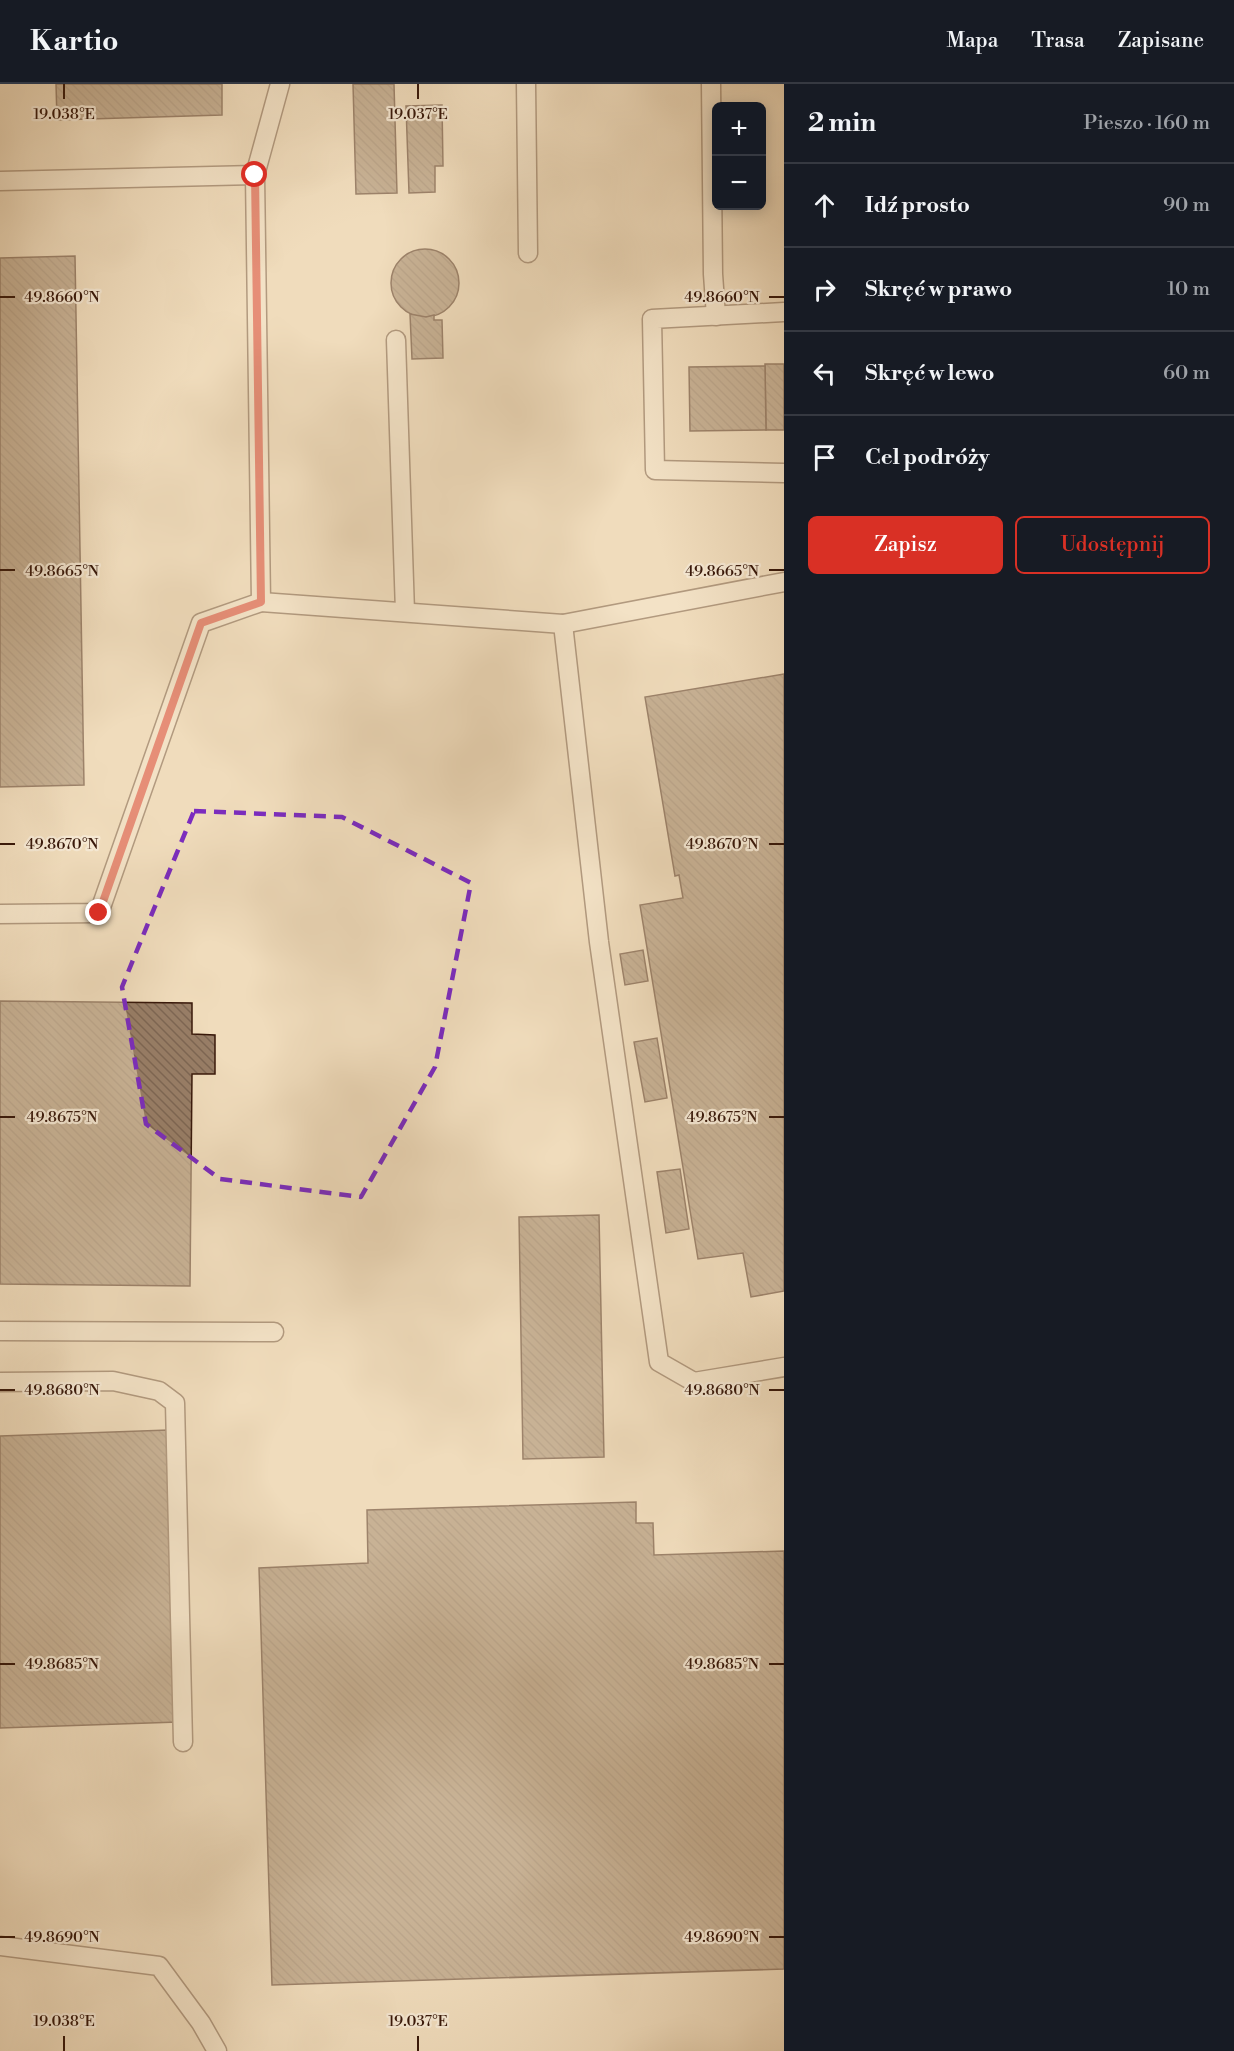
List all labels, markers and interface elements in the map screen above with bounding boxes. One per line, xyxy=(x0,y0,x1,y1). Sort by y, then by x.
text: Kartio xyxy=(30,24,119,59)
text: Mapa xyxy=(946,28,998,54)
text: Trasa xyxy=(1031,28,1085,54)
text: Zapisane xyxy=(1118,28,1204,54)
map controls xyxy=(712,102,766,210)
button: + xyxy=(712,102,766,156)
text: 19.038°E xyxy=(33,105,95,124)
text: 19.037°E xyxy=(388,105,448,124)
text: 2 min xyxy=(808,107,876,139)
text: Pieszo · 160 m xyxy=(1084,111,1210,136)
button: − xyxy=(712,156,766,210)
route start xyxy=(241,161,267,187)
icon: ahead xyxy=(808,189,841,222)
text: Idź prosto xyxy=(865,192,970,219)
text: 90 m xyxy=(1163,193,1210,218)
icon: right xyxy=(808,273,841,306)
text: Skręć w prawo xyxy=(865,276,1012,303)
text: 10 m xyxy=(1167,277,1210,302)
text: 49.8660°N xyxy=(24,288,100,307)
text: 49.8660°N xyxy=(684,288,760,307)
icon: left xyxy=(808,357,841,390)
text: Skręć w lewo xyxy=(865,360,994,387)
text: 60 m xyxy=(1163,361,1210,386)
icon: arrive xyxy=(808,441,841,474)
text: Cel podróży xyxy=(865,444,989,471)
button: Zapisz xyxy=(808,516,1003,574)
button: Udostępnij xyxy=(1015,516,1210,574)
text: 49.8665°N xyxy=(25,562,99,581)
text: 49.8665°N xyxy=(685,562,759,581)
text: 49.8670°N xyxy=(26,835,98,854)
text: 49.8670°N xyxy=(686,835,758,854)
route end xyxy=(85,899,111,925)
text: 49.8675°N xyxy=(26,1108,98,1127)
text: 49.8675°N xyxy=(686,1108,758,1127)
text: 49.8680°N xyxy=(24,1381,100,1400)
text: 49.8680°N xyxy=(684,1381,760,1400)
text: 49.8685°N xyxy=(25,1655,99,1674)
text: 49.8685°N xyxy=(685,1655,759,1674)
text: 49.8690°N xyxy=(24,1928,100,1947)
text: 49.8690°N xyxy=(684,1928,760,1947)
text: 19.038°E xyxy=(33,2012,95,2031)
text: 19.037°E xyxy=(388,2012,448,2031)

